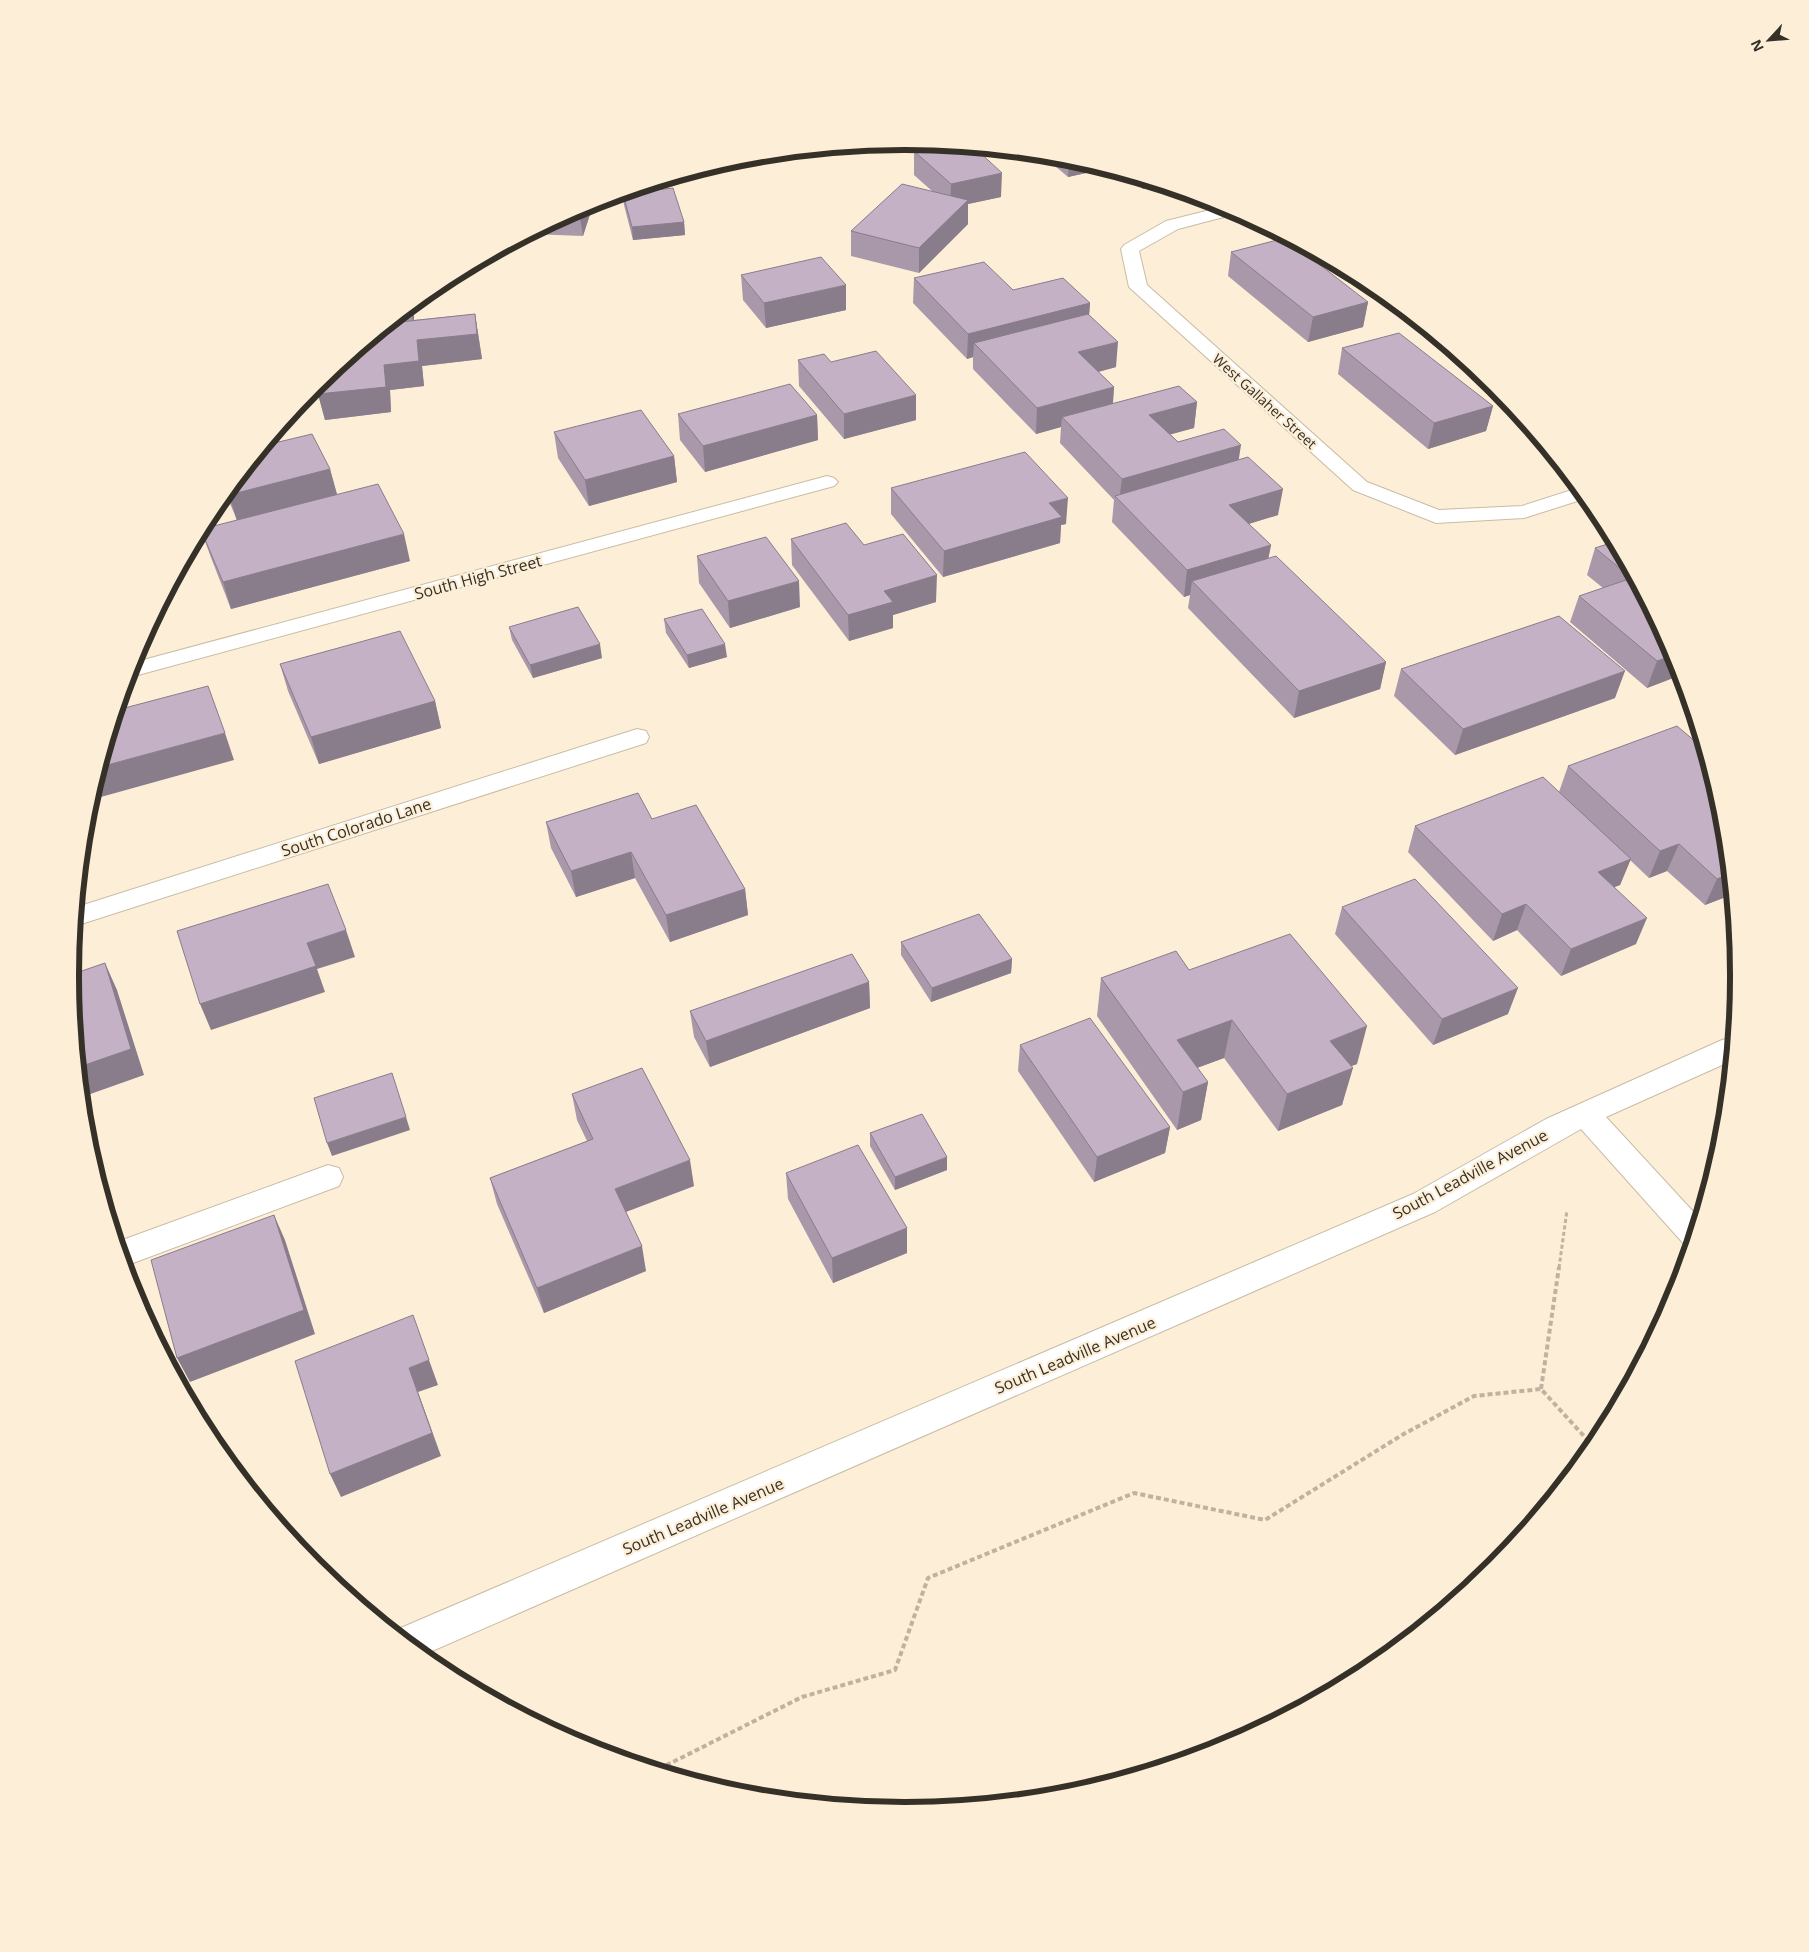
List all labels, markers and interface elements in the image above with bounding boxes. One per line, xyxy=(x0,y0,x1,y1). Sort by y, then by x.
north arrow xyxy=(1744,15,1794,65)
text: N xyxy=(1746,37,1768,55)
street label: West Gallaher Street xyxy=(1209,349,1321,453)
street label: South High Street xyxy=(412,549,544,605)
street label: South Colorado Lane xyxy=(278,792,434,862)
street label: South Leadville Avenue xyxy=(1389,1124,1551,1224)
street label: South Leadville Avenue xyxy=(991,1311,1159,1399)
street label: South Leadville Avenue xyxy=(619,1472,787,1560)

